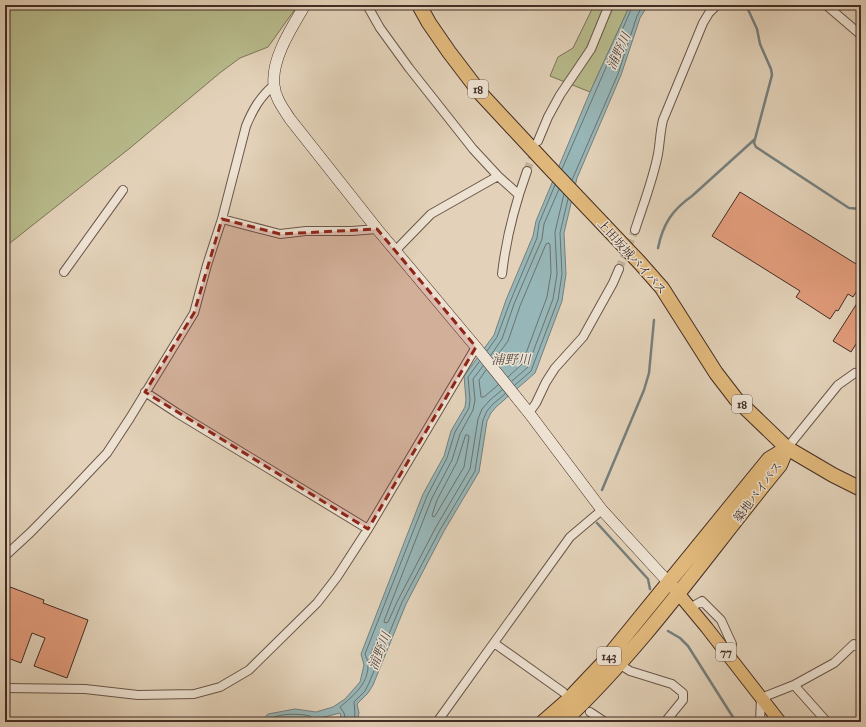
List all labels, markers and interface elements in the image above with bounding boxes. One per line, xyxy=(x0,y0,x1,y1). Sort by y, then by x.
water label: 浦野川 xyxy=(603,29,635,72)
road number: 18 xyxy=(468,80,488,98)
street label: 上田坂城バイパス xyxy=(595,217,669,297)
water label: 浦野川 xyxy=(491,352,532,368)
road number: 18 xyxy=(732,395,752,413)
street label: 築地バイパス xyxy=(731,459,785,525)
water label: 浦野川 xyxy=(365,628,395,672)
road number: 77 xyxy=(716,643,736,661)
road number: 143 xyxy=(597,647,621,665)

